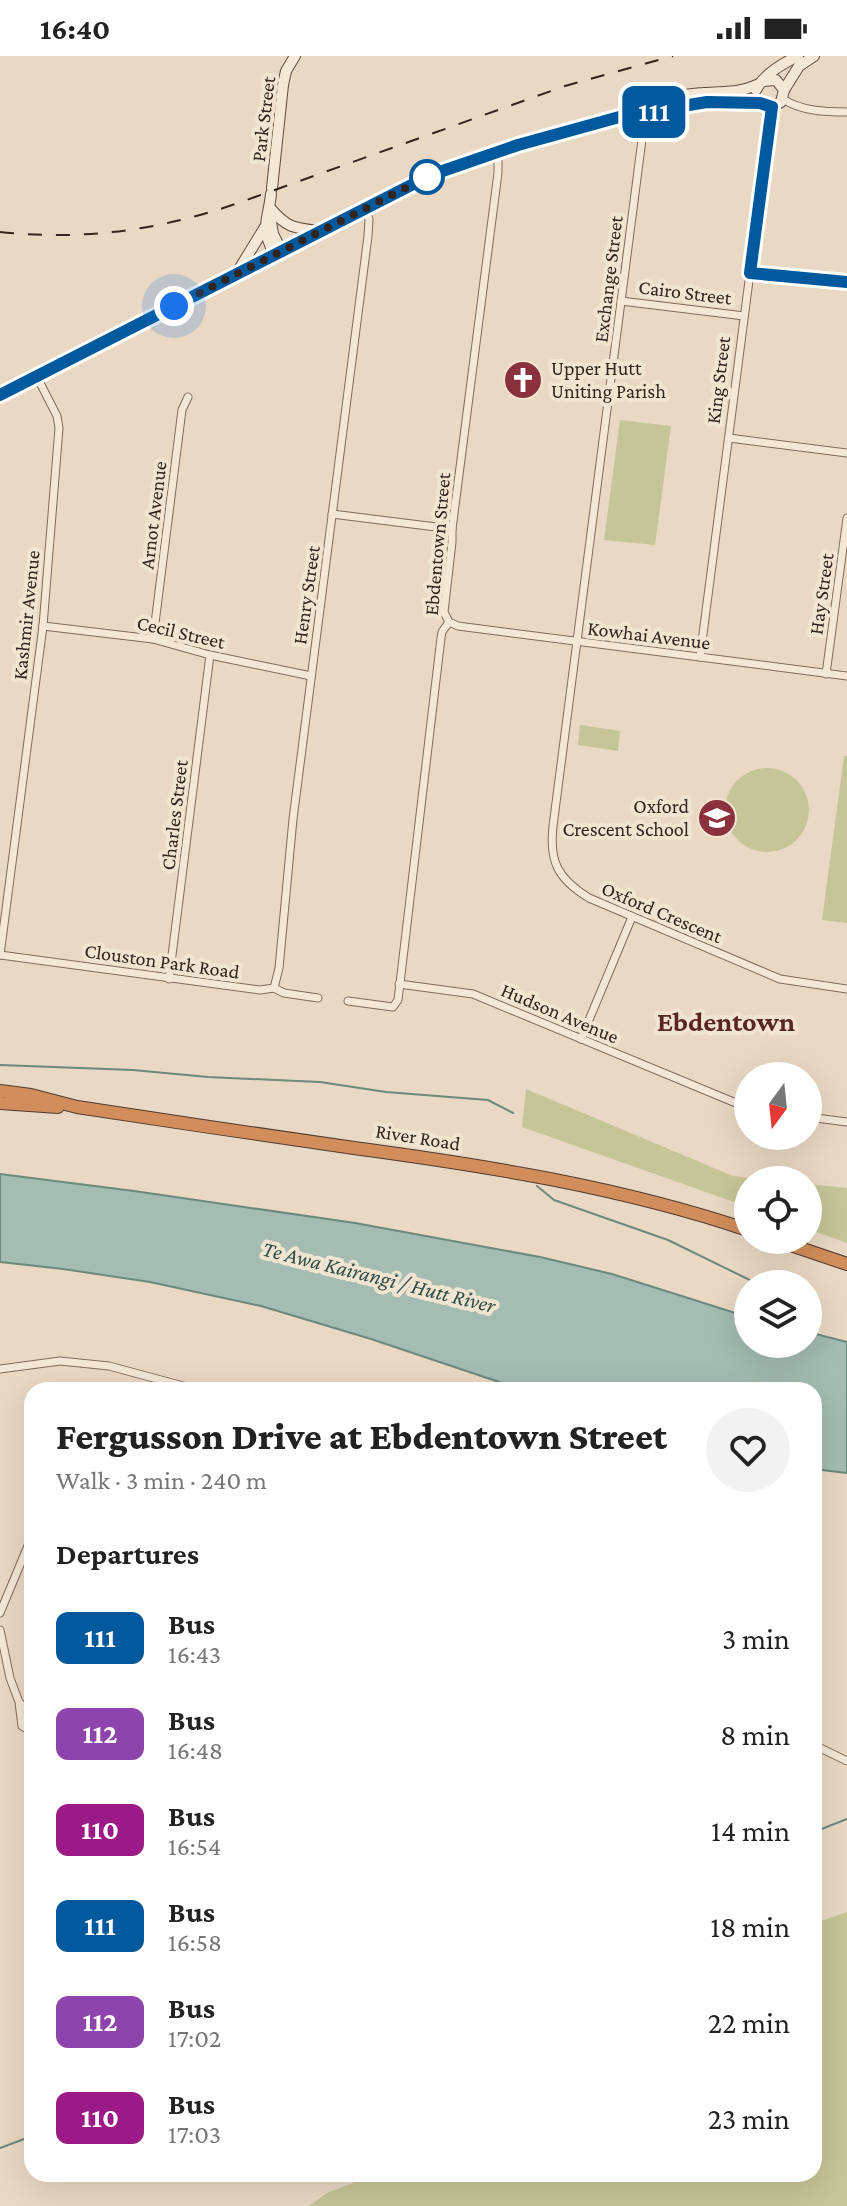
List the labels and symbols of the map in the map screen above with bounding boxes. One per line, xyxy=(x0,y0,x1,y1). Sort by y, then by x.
street label: Park Street xyxy=(247,75,279,163)
line badge: 111 xyxy=(608,86,700,138)
unlabelled marker xyxy=(410,160,444,194)
street label: Exchange Street xyxy=(589,214,628,344)
street label: Cairo Street xyxy=(637,275,733,309)
your location xyxy=(154,286,194,326)
street label: King Street xyxy=(702,335,735,425)
place label: Upper Hutt Uniting Parish xyxy=(551,357,666,403)
church icon: Upper Hutt Uniting Parish xyxy=(502,359,544,401)
street label: Arnot Avenue xyxy=(135,460,171,570)
street label: Ebdentown Street xyxy=(420,471,454,616)
street label: Henry Street xyxy=(288,544,325,646)
street label: Kashmir Avenue xyxy=(8,549,44,681)
street label: Hay Street xyxy=(804,551,839,636)
street label: Cecil Street xyxy=(135,611,228,653)
street label: Kowhai Avenue xyxy=(586,617,712,653)
street label: Charles Street xyxy=(156,758,192,872)
place label: Oxford Crescent School xyxy=(562,795,689,840)
school or university icon: Oxford Crescent School xyxy=(696,797,738,839)
street label: Oxford Crescent xyxy=(598,877,726,947)
street label: Clouston Park Road xyxy=(83,939,241,983)
street label: Hudson Avenue xyxy=(498,978,622,1048)
district label: Ebdentown xyxy=(657,1006,795,1037)
north arrow xyxy=(734,1062,822,1150)
street label: River Road xyxy=(374,1119,462,1155)
water label: Te Awa Kairangi / Hutt River xyxy=(260,1236,499,1318)

